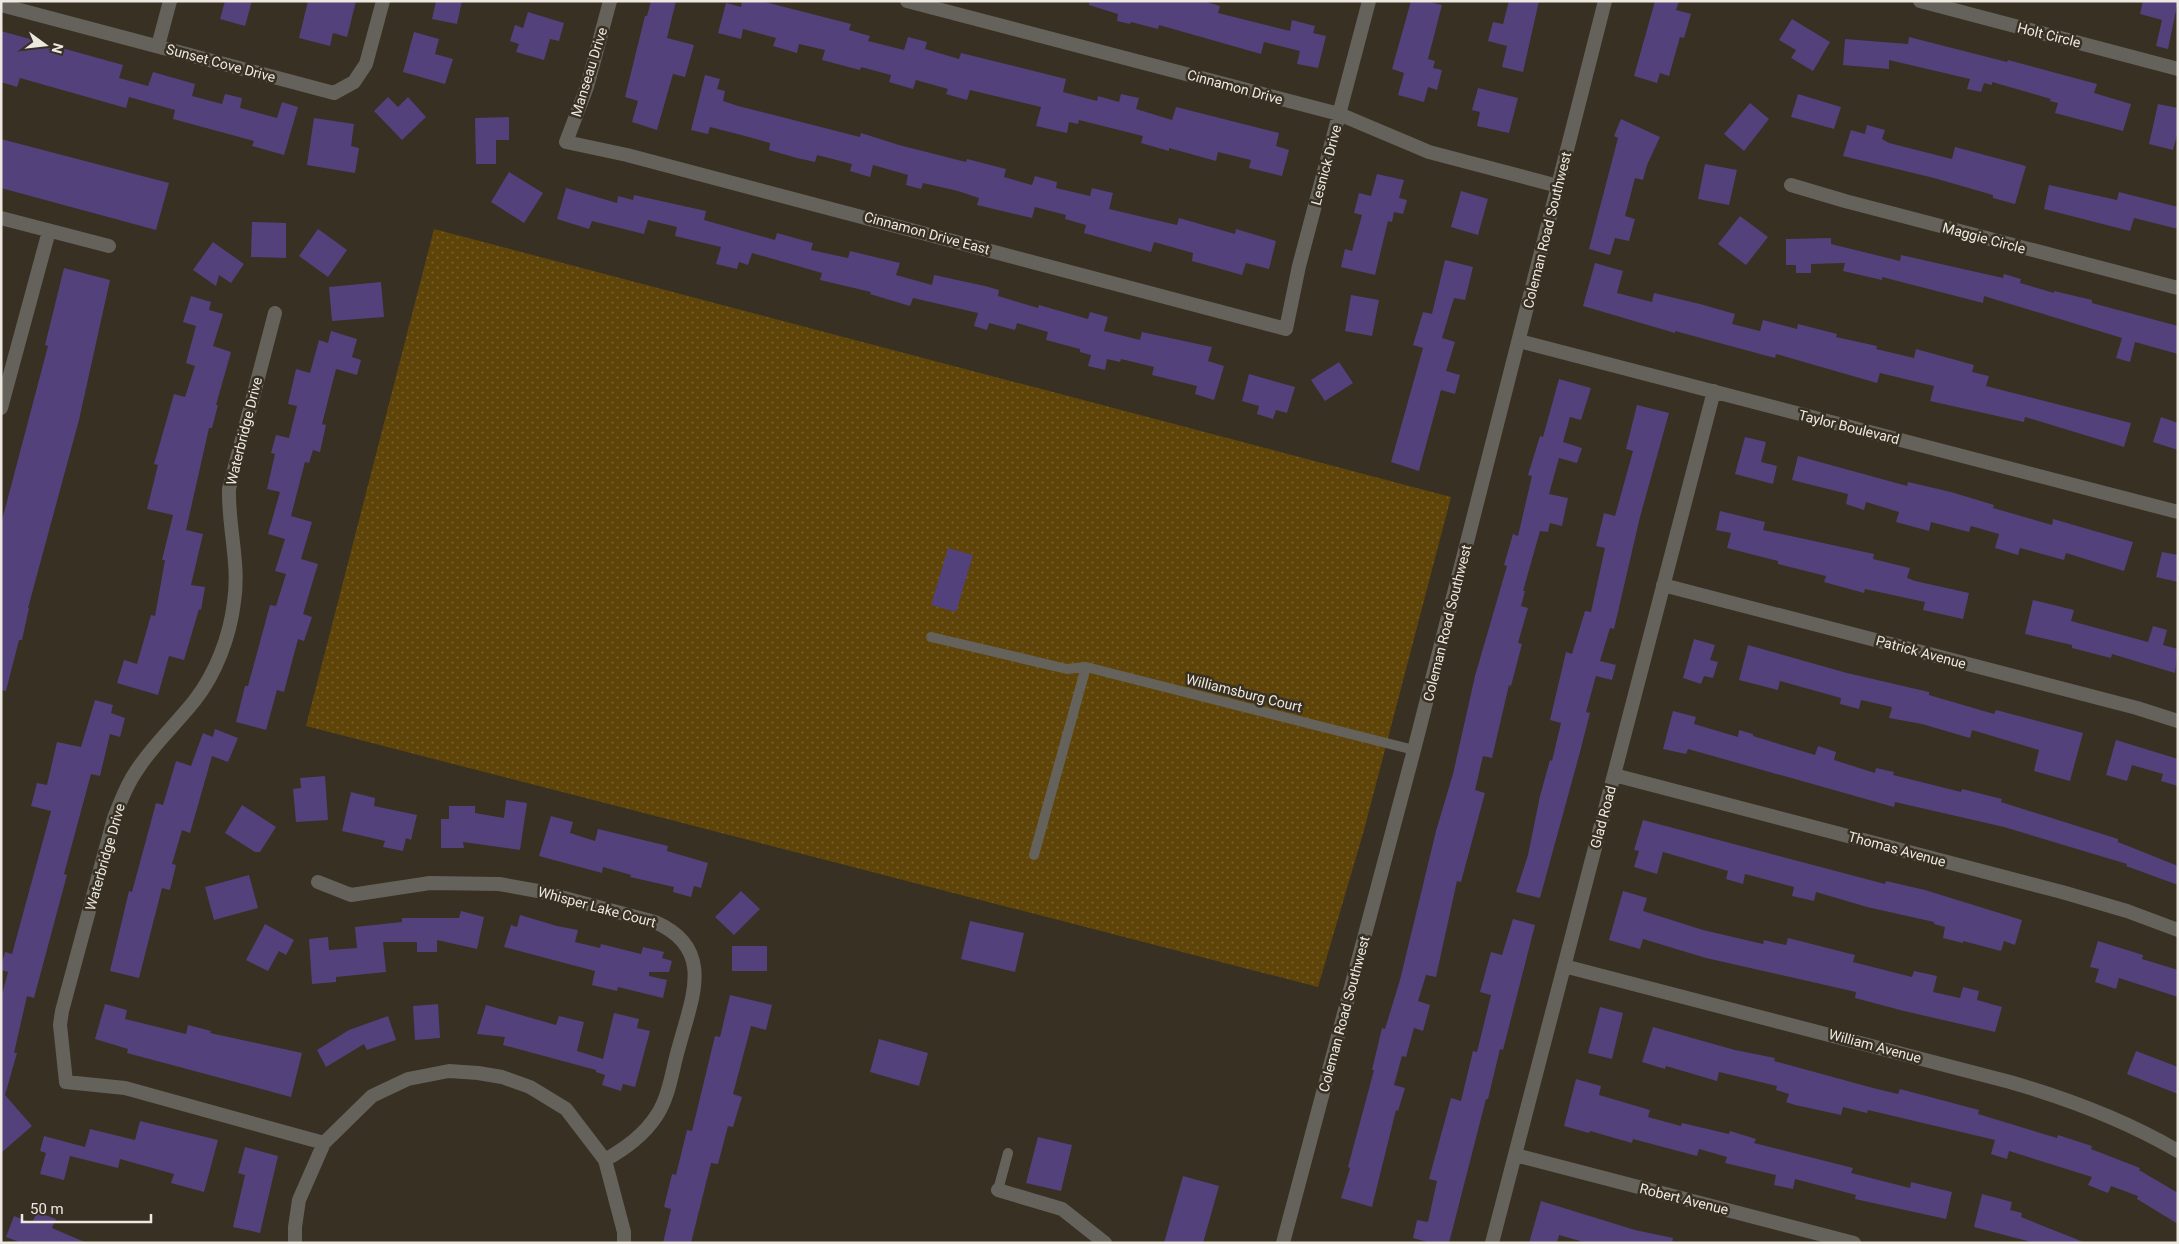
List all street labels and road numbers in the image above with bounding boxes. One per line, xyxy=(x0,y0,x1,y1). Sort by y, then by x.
street label: Holt Circle xyxy=(2016,19,2082,51)
street label: Manseau Drive xyxy=(568,25,610,119)
street label: Sunset Cove Drive xyxy=(165,41,277,85)
street label: Cinnamon Drive xyxy=(1185,67,1285,107)
street label: Lesnick Drive xyxy=(1308,123,1344,207)
street label: Coleman Road Southwest xyxy=(1520,150,1574,310)
street label: Cinnamon Drive East xyxy=(862,209,992,258)
street label: Maggie Circle xyxy=(1941,219,2027,257)
street label: Waterbridge Drive xyxy=(223,375,265,487)
street label: Taylor Boulevard xyxy=(1797,407,1901,447)
street label: Coleman Road Southwest xyxy=(1420,543,1474,703)
street label: Patrick Avenue xyxy=(1874,632,1968,672)
street label: Williamsburg Court xyxy=(1184,671,1304,715)
street label: Glad Road xyxy=(1587,784,1619,850)
street label: Waterbridge Drive xyxy=(82,802,128,912)
street label: Thomas Avenue xyxy=(1846,828,1948,870)
street label: Whisper Lake Court xyxy=(536,884,658,931)
street label: Coleman Road Southwest xyxy=(1315,934,1373,1094)
street label: William Avenue xyxy=(1827,1026,1923,1066)
street label: Robert Avenue xyxy=(1638,1180,1730,1218)

